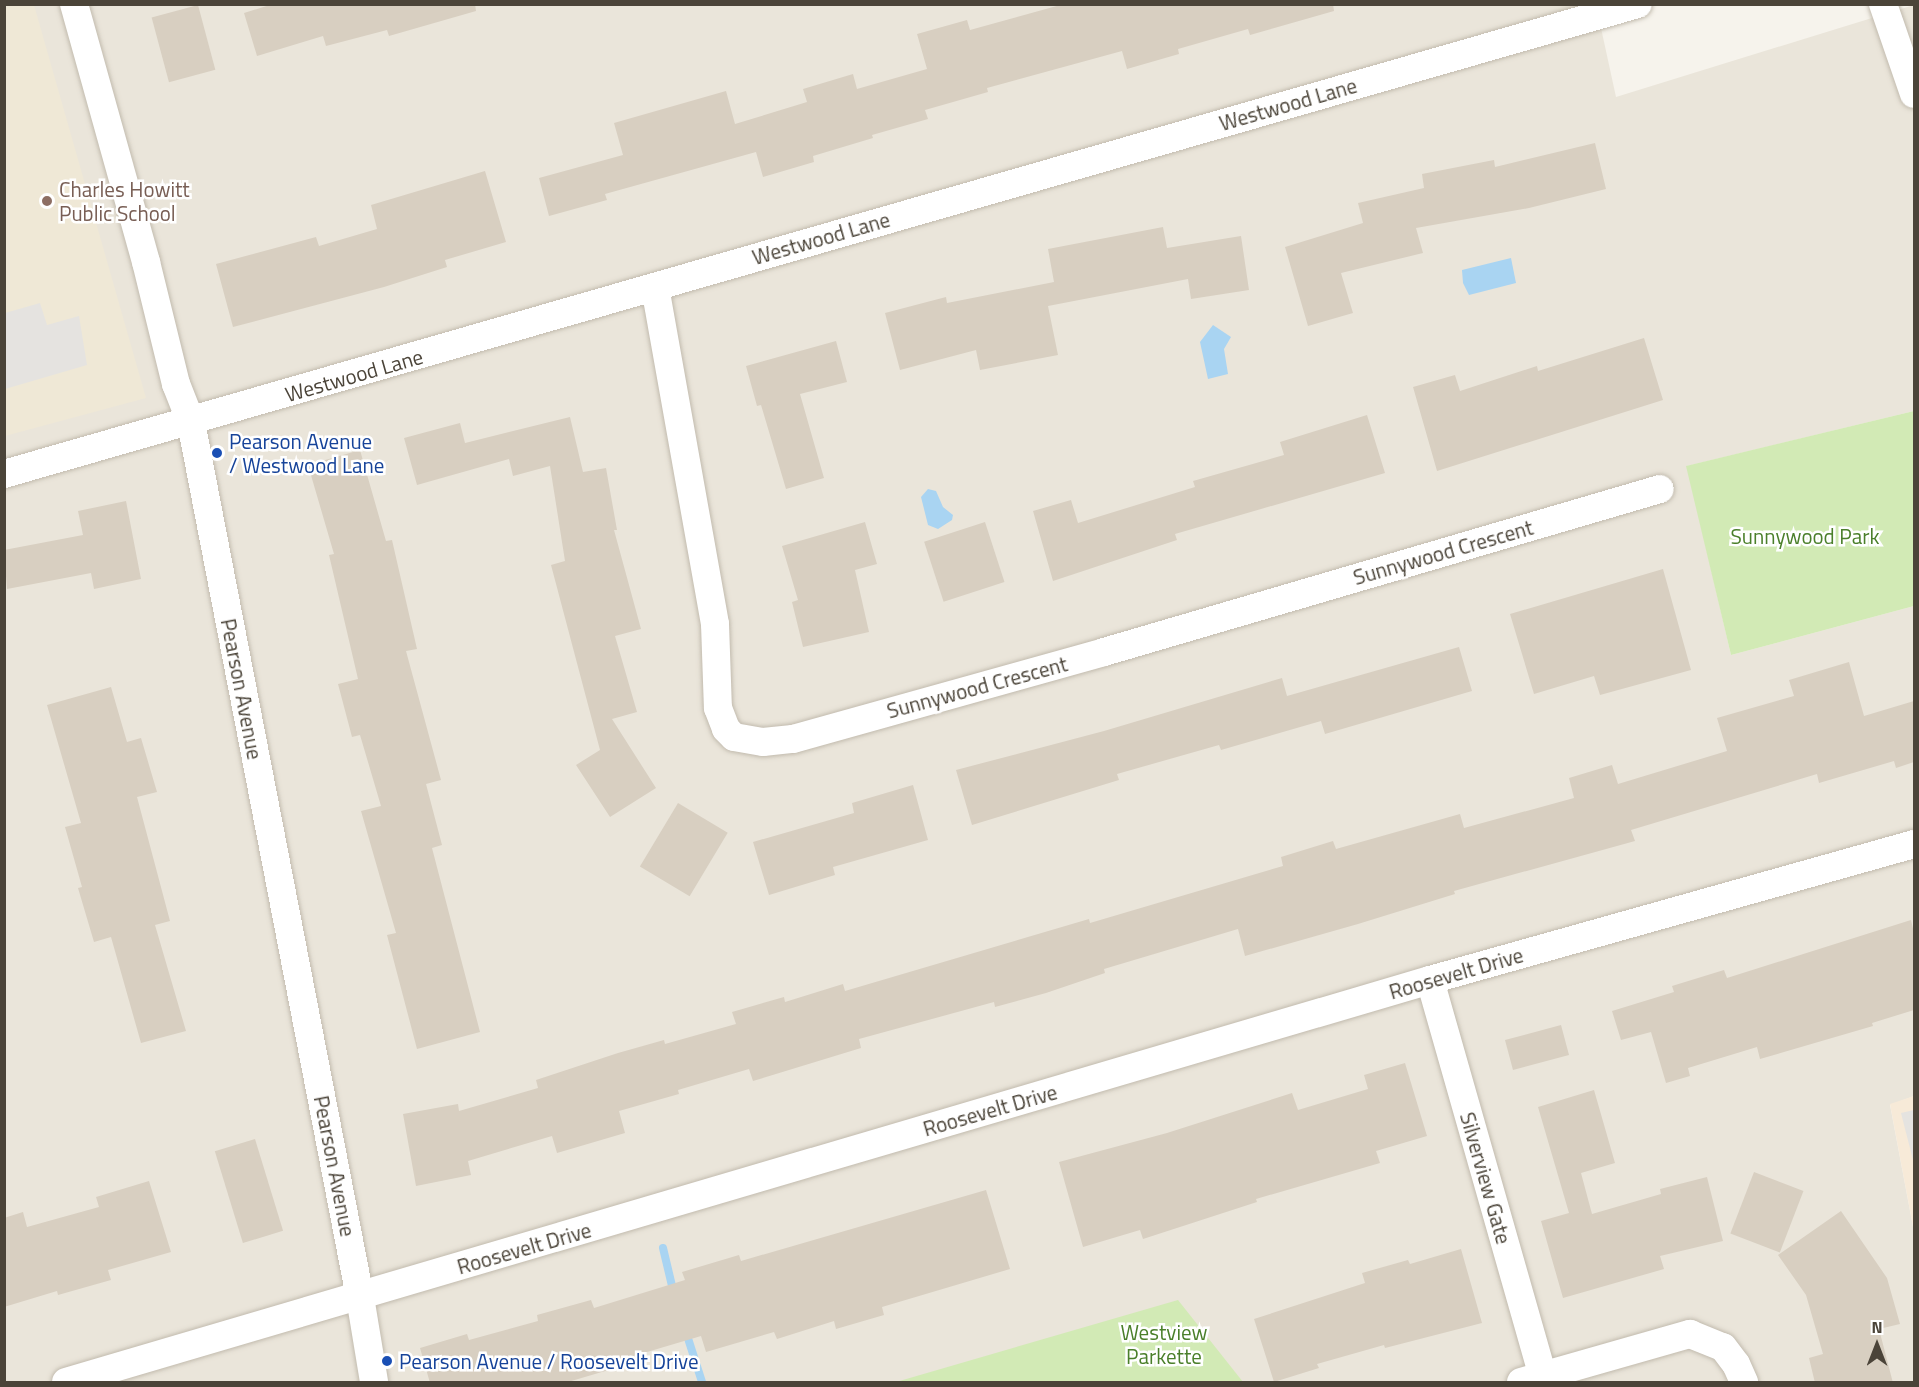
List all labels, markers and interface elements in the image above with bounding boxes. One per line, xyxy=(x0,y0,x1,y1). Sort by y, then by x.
street label: Westwood Lane xyxy=(1216,72,1360,136)
place label: Charles Howitt Public School xyxy=(59,176,190,226)
marker: Charles Howitt Public School xyxy=(40,194,54,208)
street label: Westwood Lane xyxy=(749,206,893,270)
street label: Westwood Lane xyxy=(282,343,426,407)
place label: Pearson Avenue / Westwood Lane xyxy=(229,428,384,478)
marker: Pearson Avenue / Westwood Lane xyxy=(210,446,224,460)
street label: Sunnywood Crescent xyxy=(1350,514,1536,590)
park label: Sunnywood Park xyxy=(1730,523,1880,549)
street label: Pearson Avenue xyxy=(216,616,268,762)
street label: Sunnywood Crescent xyxy=(884,651,1070,723)
street label: Roosevelt Drive xyxy=(1386,942,1526,1004)
street label: Roosevelt Drive xyxy=(920,1079,1060,1141)
street label: Pearson Avenue xyxy=(309,1093,361,1239)
street label: Silverview Gate xyxy=(1455,1109,1517,1247)
street label: Roosevelt Drive xyxy=(454,1217,594,1279)
north arrow xyxy=(1847,1315,1907,1375)
text: N xyxy=(1871,1315,1883,1339)
park label: Westview Parkette xyxy=(1120,1319,1208,1369)
place label: Pearson Avenue / Roosevelt Drive xyxy=(399,1348,699,1374)
marker: Pearson Avenue / Roosevelt Drive xyxy=(380,1354,394,1368)

